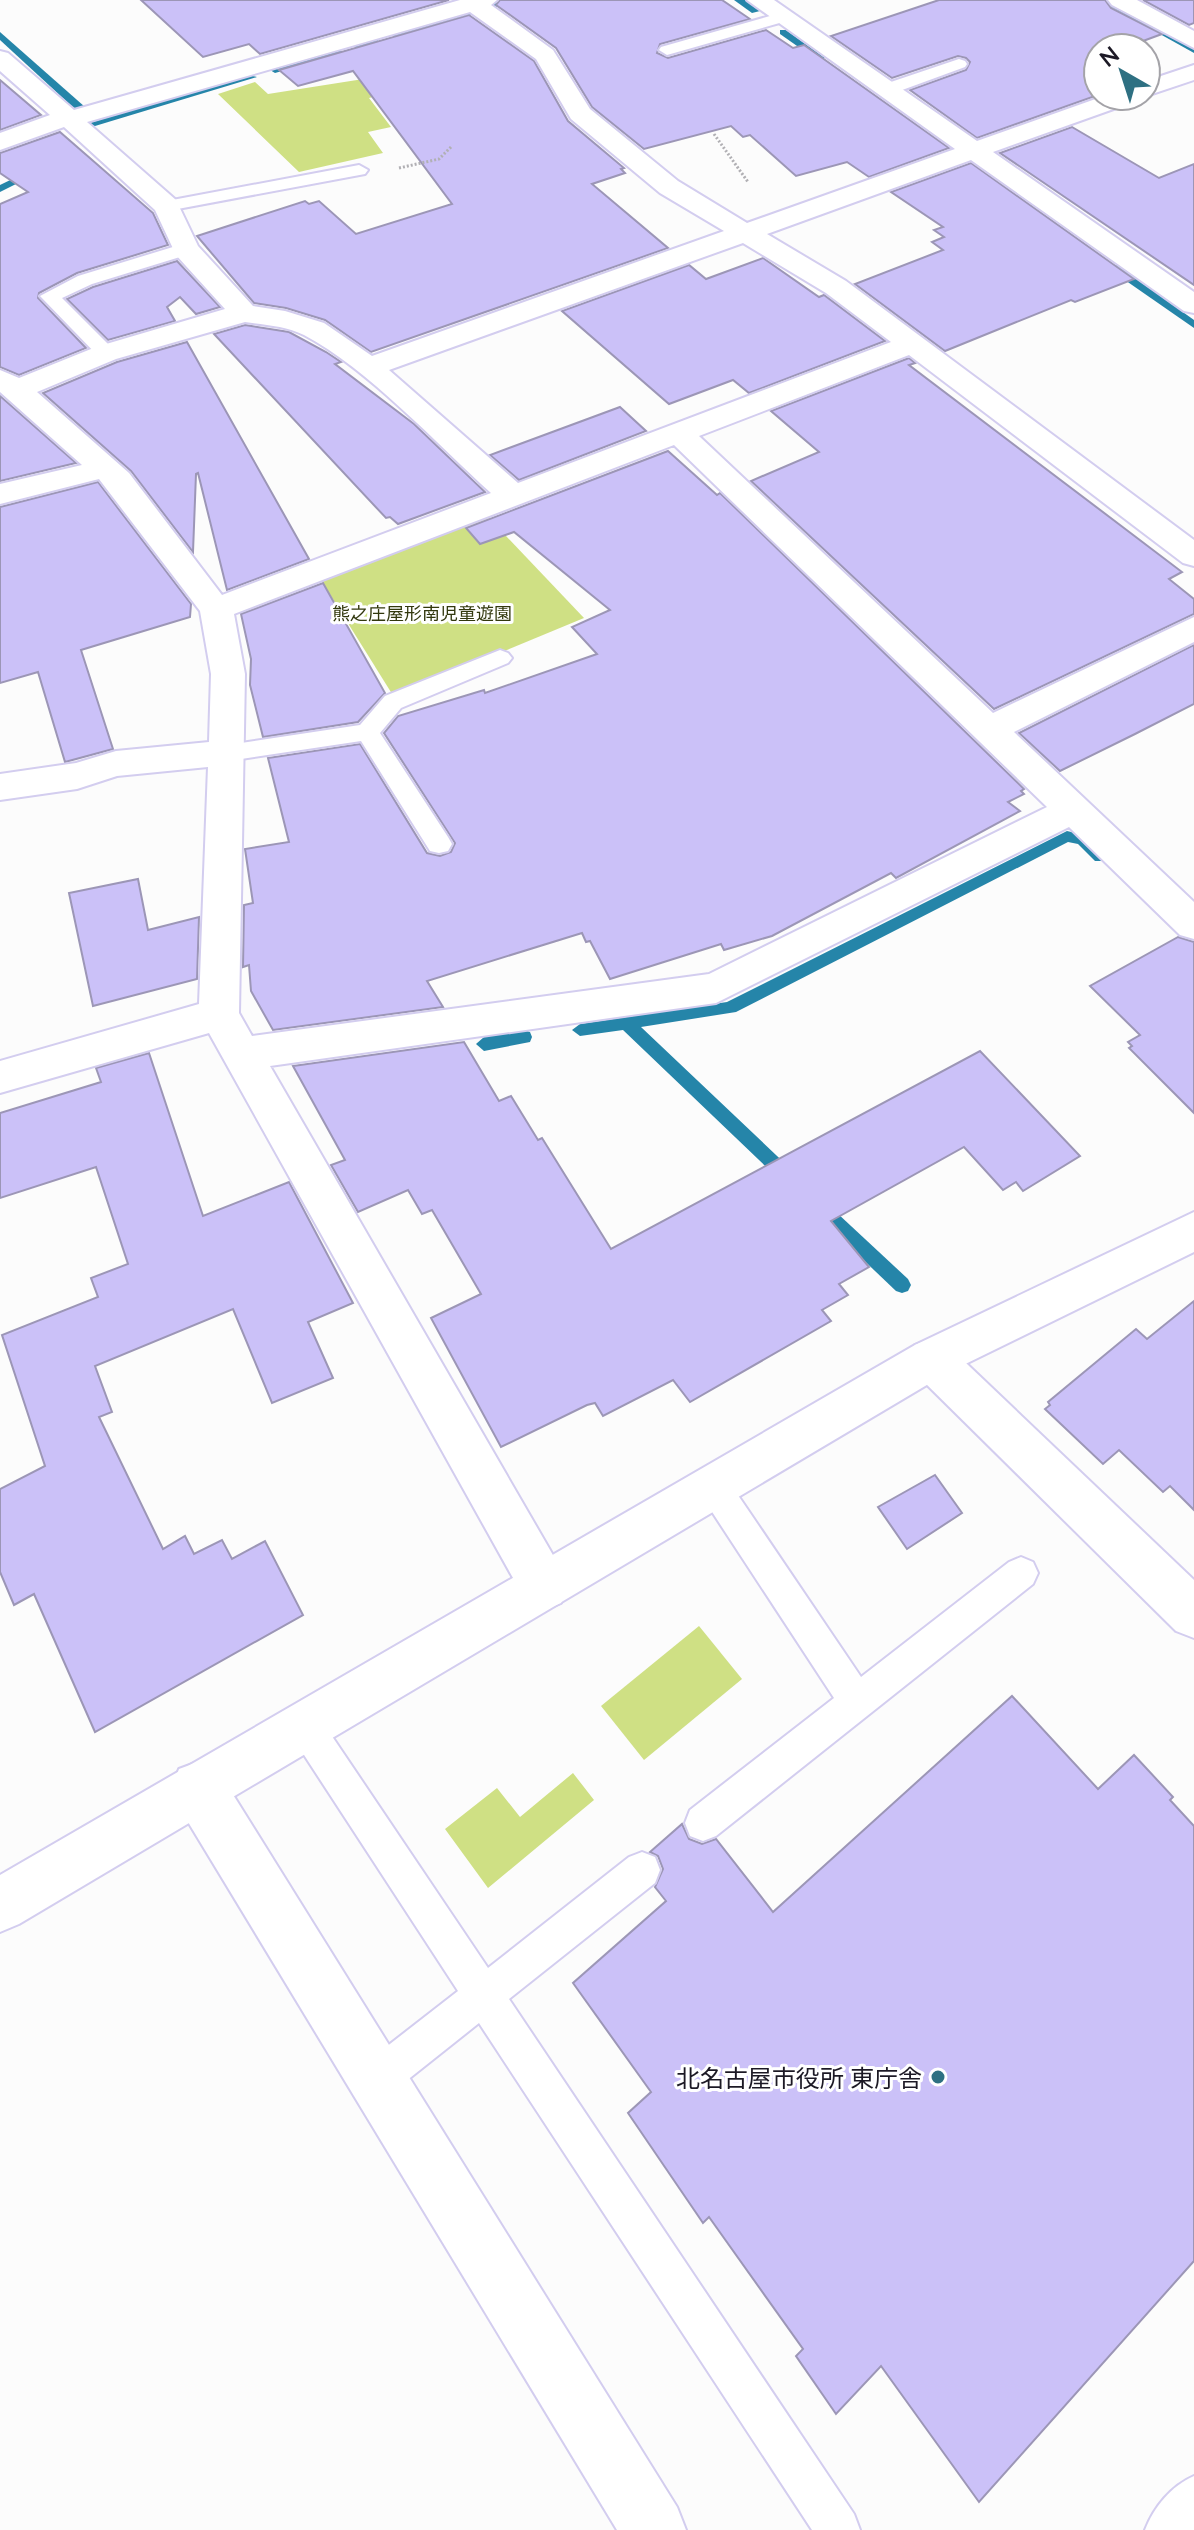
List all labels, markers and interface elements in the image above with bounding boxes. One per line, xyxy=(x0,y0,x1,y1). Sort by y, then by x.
north arrow xyxy=(1082,32,1162,112)
text: N xyxy=(1094,40,1124,72)
park label: 熊之庄屋形南児童遊園 xyxy=(332,602,512,624)
place label: 北名古屋市役所 東庁舎 xyxy=(676,2063,922,2092)
marker: 北名古屋市役所 東庁舎 xyxy=(929,2068,947,2086)

